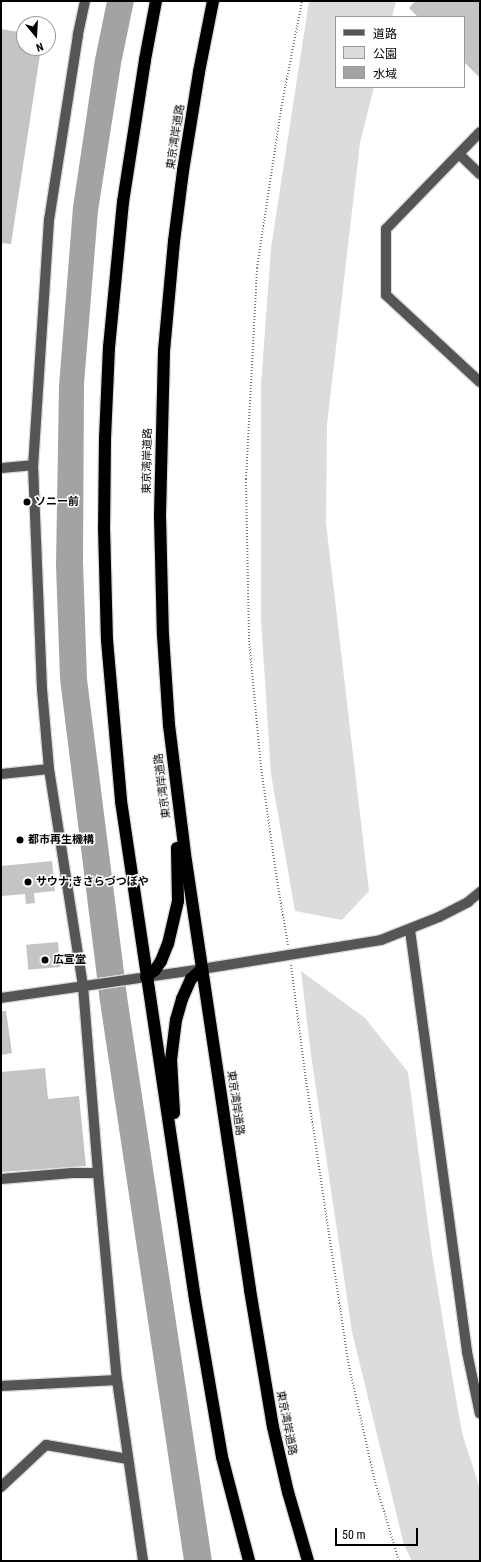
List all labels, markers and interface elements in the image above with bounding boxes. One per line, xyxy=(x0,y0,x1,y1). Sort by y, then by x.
north arrow xyxy=(16,16,56,56)
legend xyxy=(335,16,465,88)
text: 道路 xyxy=(373,27,397,41)
text: N xyxy=(34,40,45,54)
text: 公園 xyxy=(373,47,397,61)
text: 水域 xyxy=(373,67,397,81)
street label: 東京湾岸道路 xyxy=(164,103,188,171)
street label: 東京湾岸道路 xyxy=(141,428,155,494)
place label: ソニー前 xyxy=(35,495,79,509)
marker: ソニー前 xyxy=(22,497,32,507)
street label: 東京湾岸道路 xyxy=(152,752,174,820)
place label: 都市再生機構 xyxy=(28,833,94,847)
marker: 都市再生機構 xyxy=(15,835,25,845)
place label: サウナ;きさらづつぼや xyxy=(36,875,149,889)
marker: サウナ;きさらづつぼや xyxy=(23,877,33,887)
place label: 広宣堂 xyxy=(53,953,86,967)
marker: 広宣堂 xyxy=(40,955,50,965)
street label: 東京湾岸道路 xyxy=(224,1069,246,1137)
street label: 東京湾岸道路 xyxy=(273,1389,299,1457)
scale bar xyxy=(337,1520,420,1546)
text: 50 m xyxy=(342,1528,366,1542)

